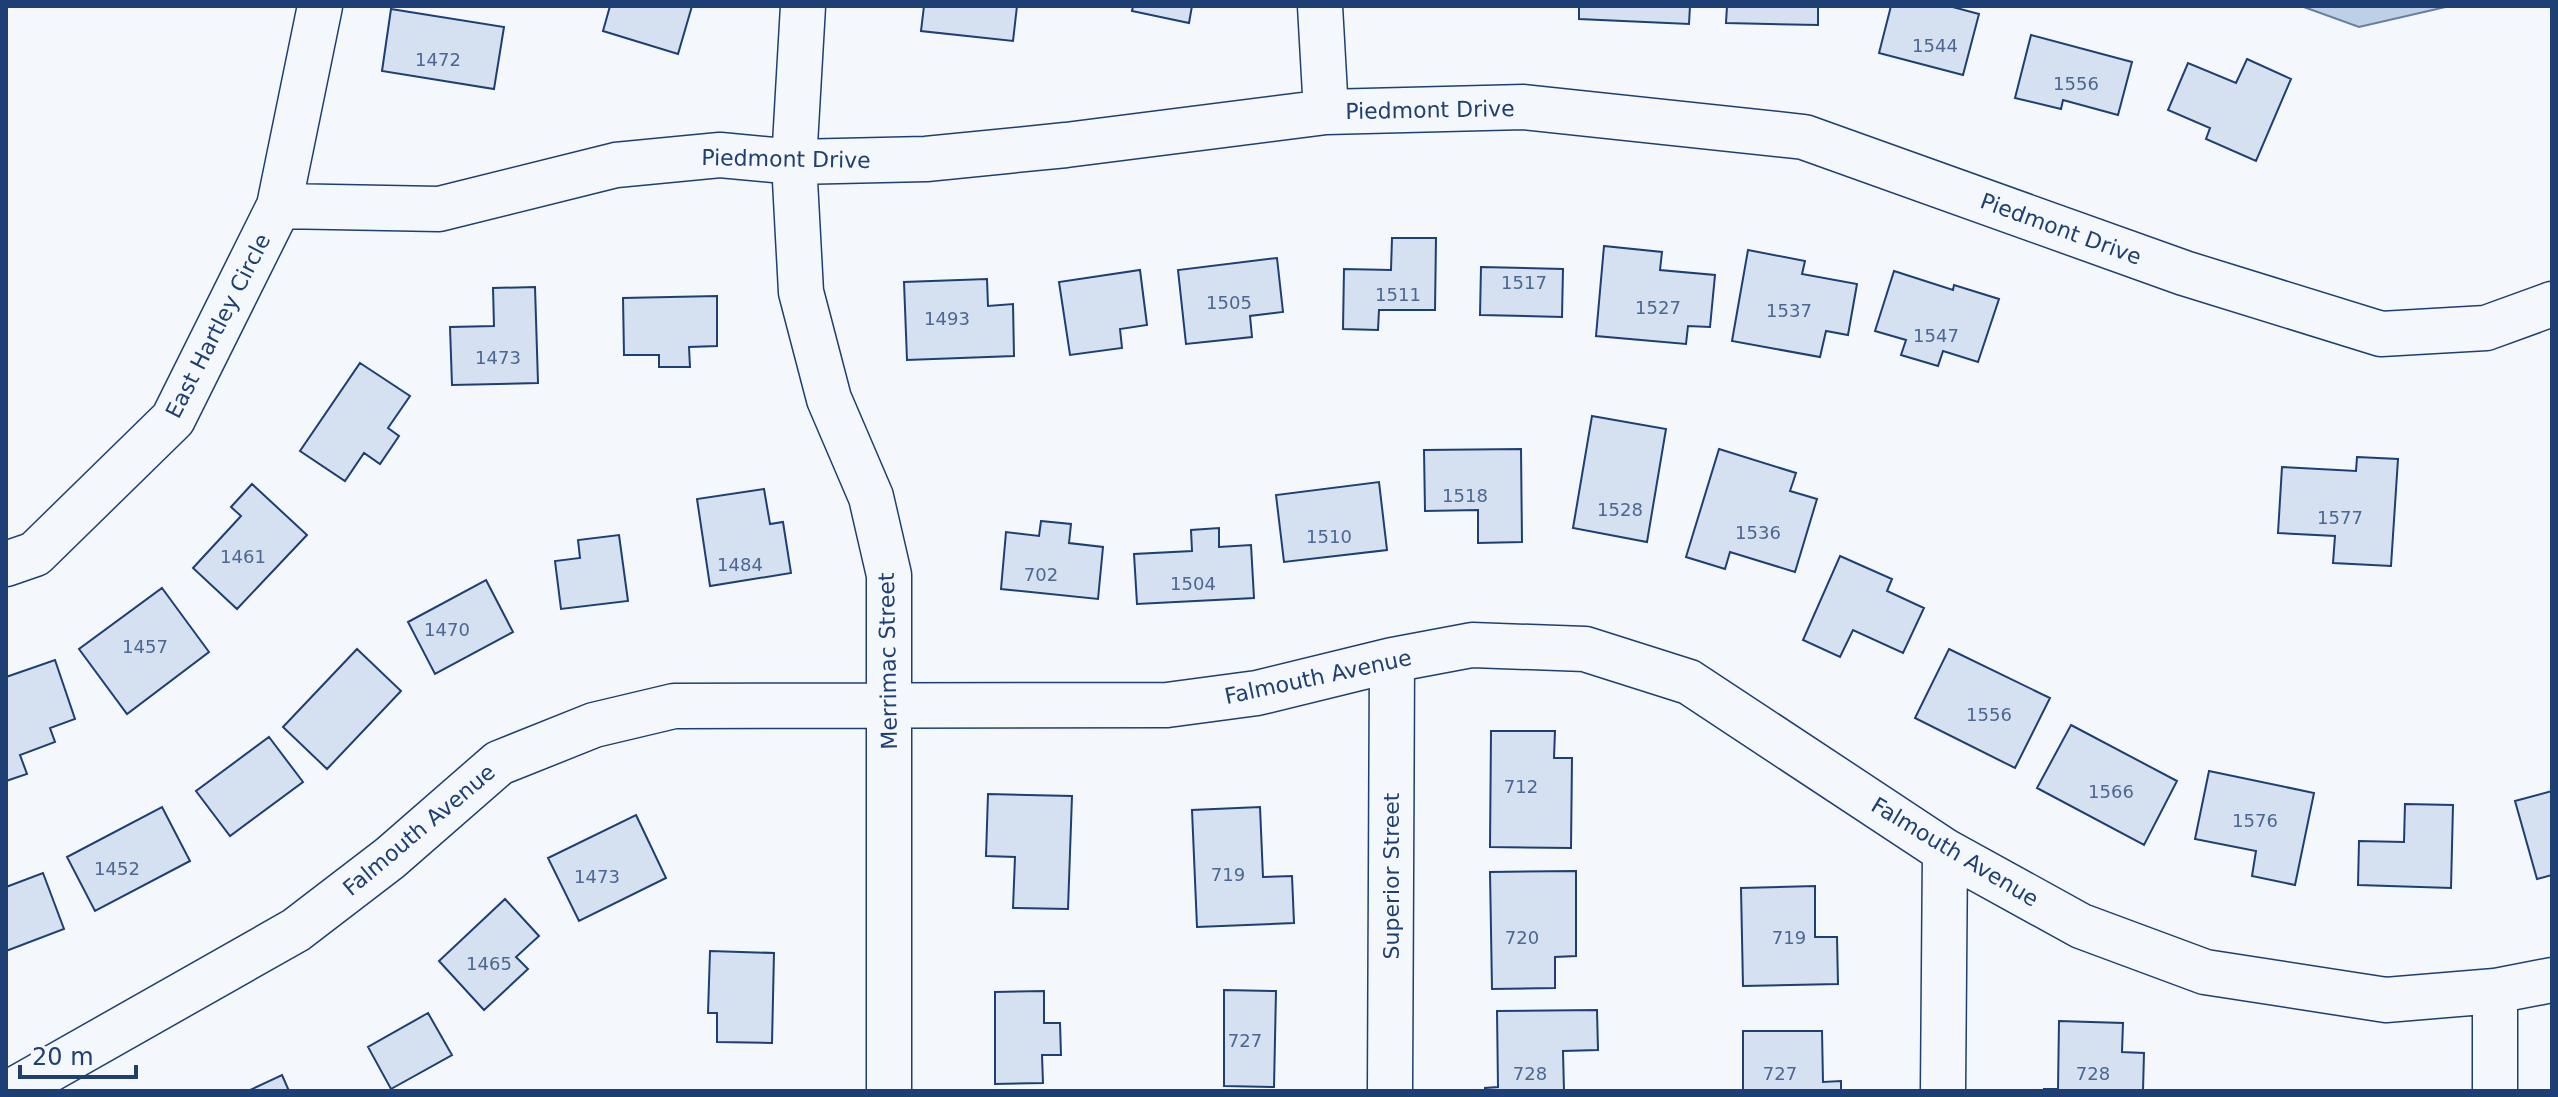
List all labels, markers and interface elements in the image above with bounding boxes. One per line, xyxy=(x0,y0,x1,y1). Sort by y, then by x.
house number: 1544 xyxy=(1912,35,1958,56)
house number: 1472 xyxy=(415,49,461,70)
house number: 1556 xyxy=(2053,73,2099,94)
street label: Piedmont Drive xyxy=(1345,96,1515,124)
street label: Piedmont Drive xyxy=(701,145,871,173)
street label: Piedmont Drive xyxy=(1977,188,2145,270)
street label: East Hartley Circle xyxy=(161,230,275,422)
house number: 1517 xyxy=(1501,272,1547,293)
house number: 1511 xyxy=(1375,284,1421,305)
house number: 1505 xyxy=(1206,292,1252,313)
house number: 1527 xyxy=(1635,297,1681,318)
house number: 1537 xyxy=(1766,300,1812,321)
house number: 1493 xyxy=(924,308,970,329)
house number: 1547 xyxy=(1913,325,1959,346)
house number: 1473 xyxy=(475,347,521,368)
house number: 1518 xyxy=(1442,485,1488,506)
house number: 1528 xyxy=(1597,499,1643,520)
house number: 1577 xyxy=(2317,507,2363,528)
house number: 1536 xyxy=(1735,522,1781,543)
house number: 1510 xyxy=(1306,526,1352,547)
house number: 1461 xyxy=(220,546,266,567)
house number: 1484 xyxy=(717,554,763,575)
house number: 702 xyxy=(1024,564,1058,585)
street label: Merrimac Street xyxy=(874,572,902,750)
house number: 1504 xyxy=(1170,573,1216,594)
house number: 1470 xyxy=(424,619,470,640)
house number: 1457 xyxy=(122,636,168,657)
street label: Falmouth Avenue xyxy=(1222,645,1414,709)
house number: 1556 xyxy=(1966,704,2012,725)
street label: Falmouth Avenue xyxy=(338,759,500,901)
house number: 712 xyxy=(1504,776,1538,797)
house number: 1566 xyxy=(2088,781,2134,802)
street label: Superior Street xyxy=(1379,792,1404,959)
street label: Falmouth Avenue xyxy=(1867,792,2043,912)
house number: 1576 xyxy=(2232,810,2278,831)
house number: 1452 xyxy=(94,858,140,879)
house number: 719 xyxy=(1211,864,1245,885)
house number: 1473 xyxy=(574,866,620,887)
house number: 720 xyxy=(1505,927,1539,948)
house number: 719 xyxy=(1772,927,1806,948)
house number: 1465 xyxy=(466,953,512,974)
scale bar xyxy=(20,1029,136,1079)
house number: 727 xyxy=(1228,1030,1262,1051)
text: 20 m xyxy=(32,1043,94,1071)
house number: 728 xyxy=(1513,1063,1547,1084)
house number: 727 xyxy=(1763,1063,1797,1084)
house number: 728 xyxy=(2076,1063,2110,1084)

